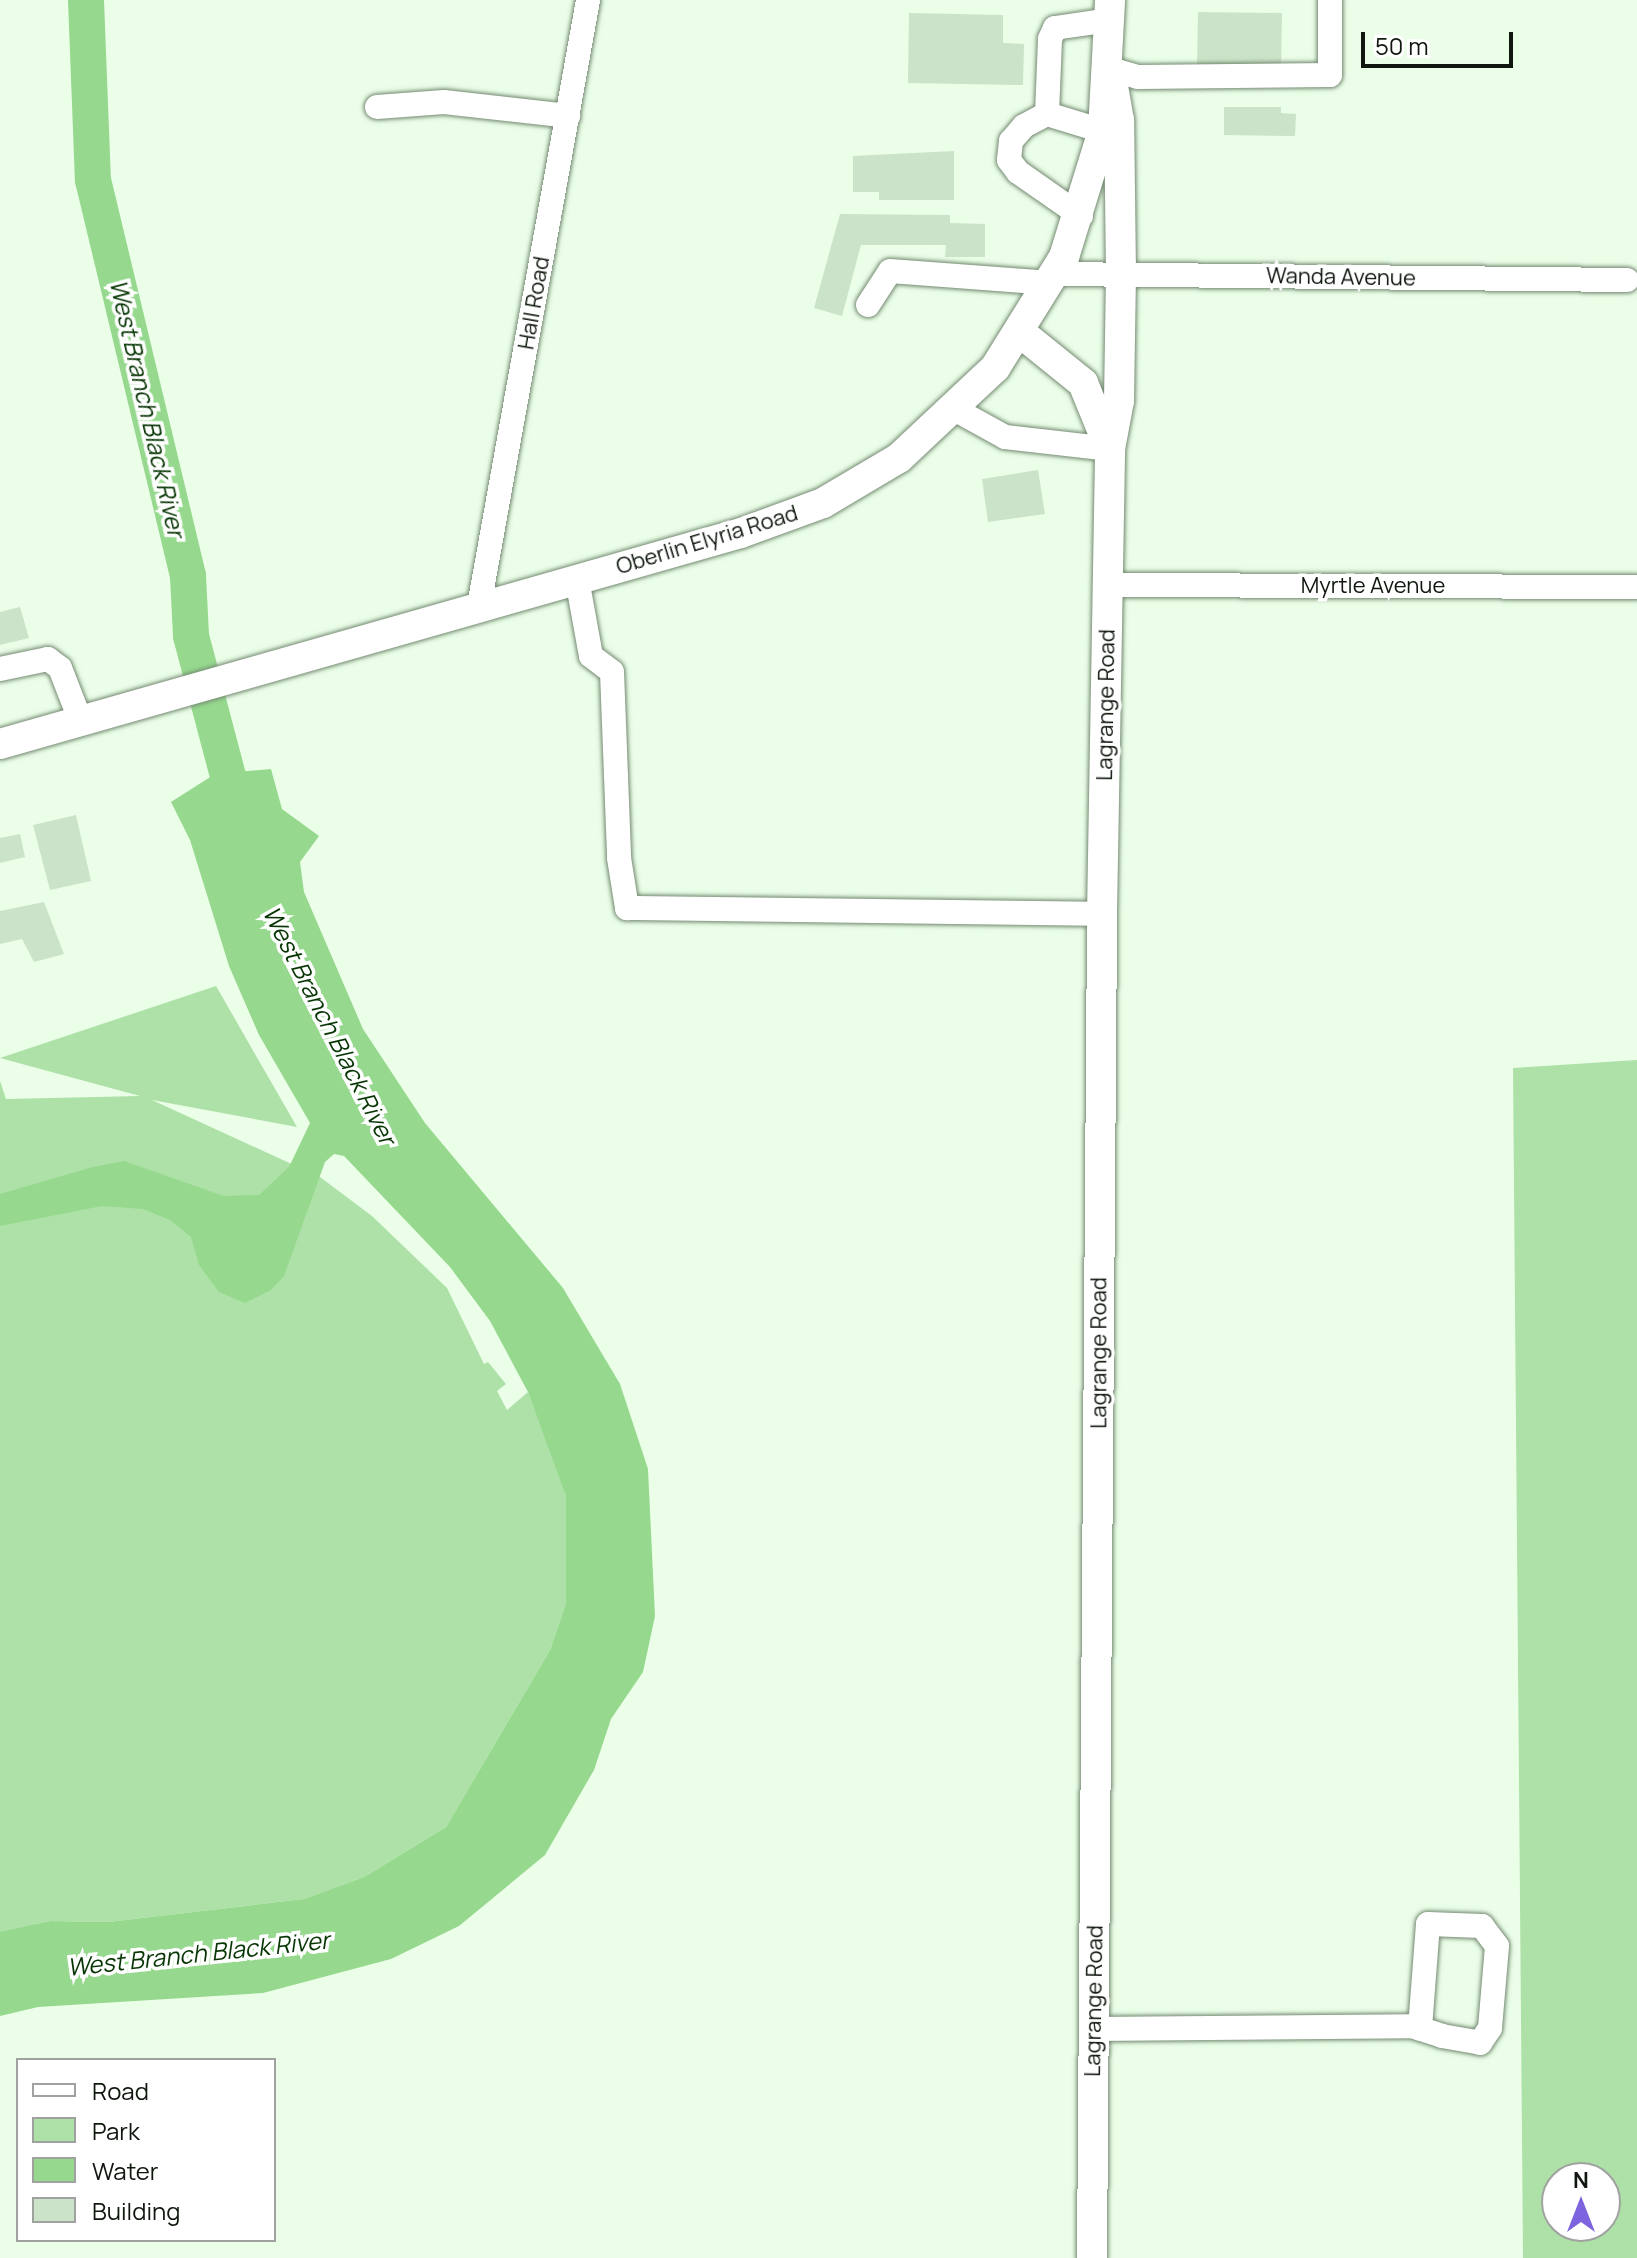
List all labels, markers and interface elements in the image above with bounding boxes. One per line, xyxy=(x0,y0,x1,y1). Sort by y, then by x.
scale bar xyxy=(1365,16,1517,66)
text: 50 m xyxy=(1375,29,1429,62)
street label: Hall Road xyxy=(513,254,555,352)
street label: Wanda Avenue xyxy=(1266,262,1416,292)
water label: West Branch Black River xyxy=(104,276,192,540)
street label: Oberlin Elyria Road xyxy=(613,500,801,580)
street label: Myrtle Avenue xyxy=(1301,573,1445,599)
street label: Lagrange Road xyxy=(1091,629,1121,781)
water label: West Branch Black River xyxy=(257,901,403,1149)
street label: Lagrange Road xyxy=(1086,1277,1112,1429)
water label: West Branch Black River xyxy=(65,1925,331,1981)
street label: Lagrange Road xyxy=(1079,1925,1109,2077)
legend xyxy=(16,2058,276,2242)
text: Road xyxy=(92,2074,149,2107)
text: Park xyxy=(92,2114,140,2147)
text: Water xyxy=(92,2154,159,2187)
north arrow xyxy=(1541,2162,1621,2242)
text: N xyxy=(1573,2165,1589,2195)
text: Building xyxy=(92,2194,180,2227)

